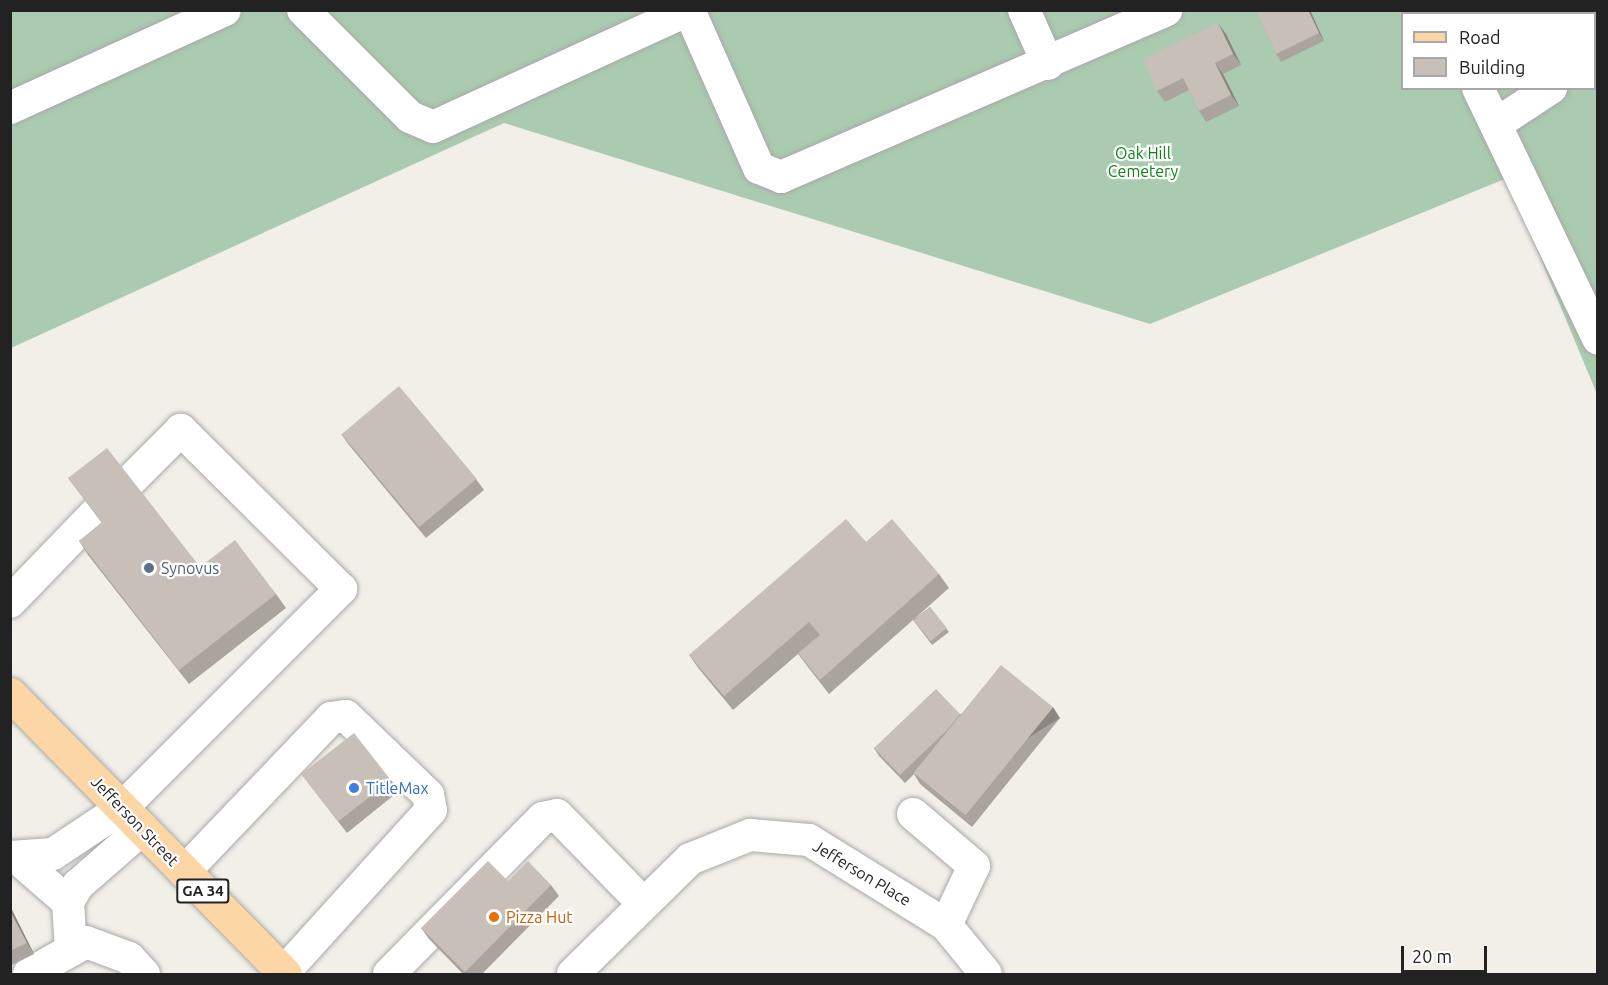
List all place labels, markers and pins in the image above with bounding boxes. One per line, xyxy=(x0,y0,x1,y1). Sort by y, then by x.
place label: Synovus xyxy=(161,558,219,578)
marker: Synovus xyxy=(142,561,156,575)
place label: TitleMax xyxy=(366,778,429,798)
marker: TitleMax xyxy=(347,781,361,795)
place label: Pizza Hut xyxy=(506,907,573,927)
marker: Pizza Hut xyxy=(487,910,501,924)

